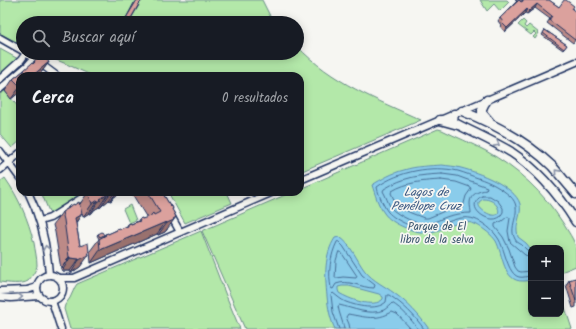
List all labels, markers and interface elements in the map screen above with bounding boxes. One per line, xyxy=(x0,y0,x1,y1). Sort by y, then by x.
search box xyxy=(16,16,304,60)
text: Buscar aquí xyxy=(62,26,135,50)
icon: search xyxy=(30,27,52,49)
text: Cerca xyxy=(32,85,74,112)
text: 0 resultados xyxy=(222,88,288,109)
one-way arrow xyxy=(493,140,500,147)
one-way arrow xyxy=(555,170,562,177)
water label: Lagos de Penélope Cruz xyxy=(391,183,463,216)
park label: Parque de El libro de la selva xyxy=(400,218,474,249)
one-way arrow xyxy=(42,244,51,251)
map controls xyxy=(528,245,564,317)
button: + xyxy=(528,245,564,281)
button: − xyxy=(528,281,564,317)
one-way arrow xyxy=(17,293,23,301)

